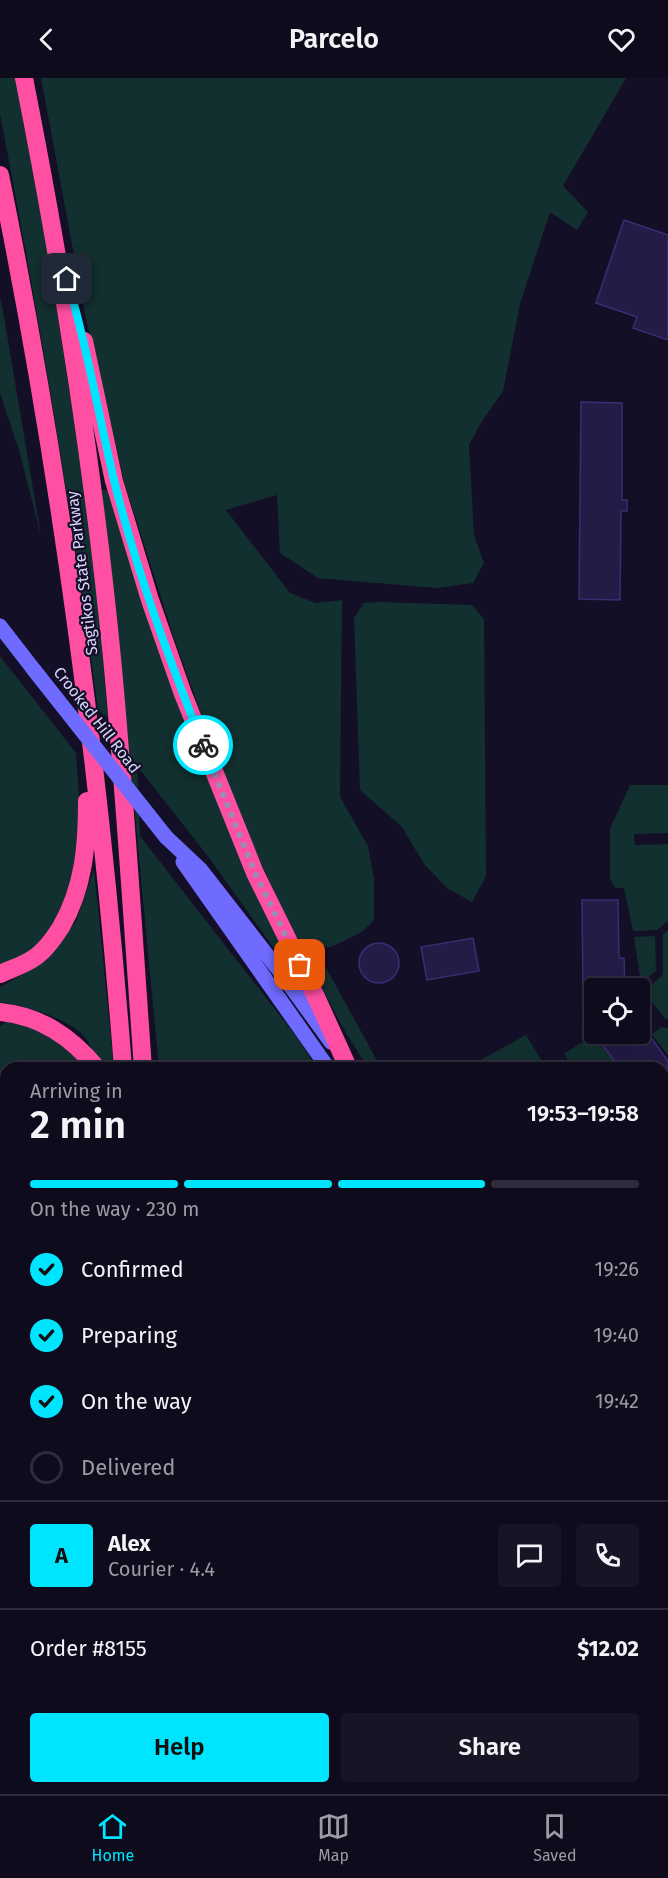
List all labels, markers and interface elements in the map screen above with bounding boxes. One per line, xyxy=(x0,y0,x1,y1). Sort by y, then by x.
icon: back xyxy=(30,23,63,56)
text: Parcelo xyxy=(289,23,379,55)
icon: heart xyxy=(605,23,638,56)
pin xyxy=(41,253,92,304)
icon: home xyxy=(50,262,83,295)
street label: Sagtikos State Parkway xyxy=(62,490,102,656)
street label: Crooked Hill Road xyxy=(50,663,144,777)
courier xyxy=(173,715,233,775)
icon: bike xyxy=(187,729,220,762)
pin xyxy=(274,939,325,990)
icon: bag xyxy=(283,948,316,981)
map controls xyxy=(584,978,650,1044)
button: locate xyxy=(584,978,650,1044)
text: Arriving in xyxy=(30,1079,123,1103)
text: 19:53–19:58 xyxy=(527,1100,639,1127)
text: 2 min xyxy=(30,1102,126,1148)
text: On the way · 230 m xyxy=(30,1197,199,1221)
icon: check xyxy=(30,1253,63,1286)
text: Confirmed xyxy=(81,1256,184,1283)
text: 19:26 xyxy=(594,1257,639,1281)
icon: check xyxy=(30,1319,63,1352)
text: Preparing xyxy=(81,1322,177,1349)
text: 19:40 xyxy=(593,1323,639,1347)
icon: check xyxy=(30,1385,63,1418)
text: On the way xyxy=(81,1388,192,1415)
text: 19:42 xyxy=(595,1389,639,1413)
text: Delivered xyxy=(81,1454,176,1481)
button: chat xyxy=(498,1524,561,1587)
button: phone xyxy=(576,1524,639,1587)
text: Alex xyxy=(108,1530,151,1557)
text: A xyxy=(55,1542,68,1569)
text: Courier · 4.4 xyxy=(108,1557,215,1581)
text: Order #8155 xyxy=(30,1635,147,1662)
text: $12.02 xyxy=(577,1635,639,1662)
button: Help xyxy=(30,1713,329,1782)
button: Share xyxy=(341,1713,639,1782)
tab: Home xyxy=(92,1810,134,1865)
tab: Map xyxy=(317,1810,350,1865)
tab: Saved xyxy=(533,1810,576,1865)

